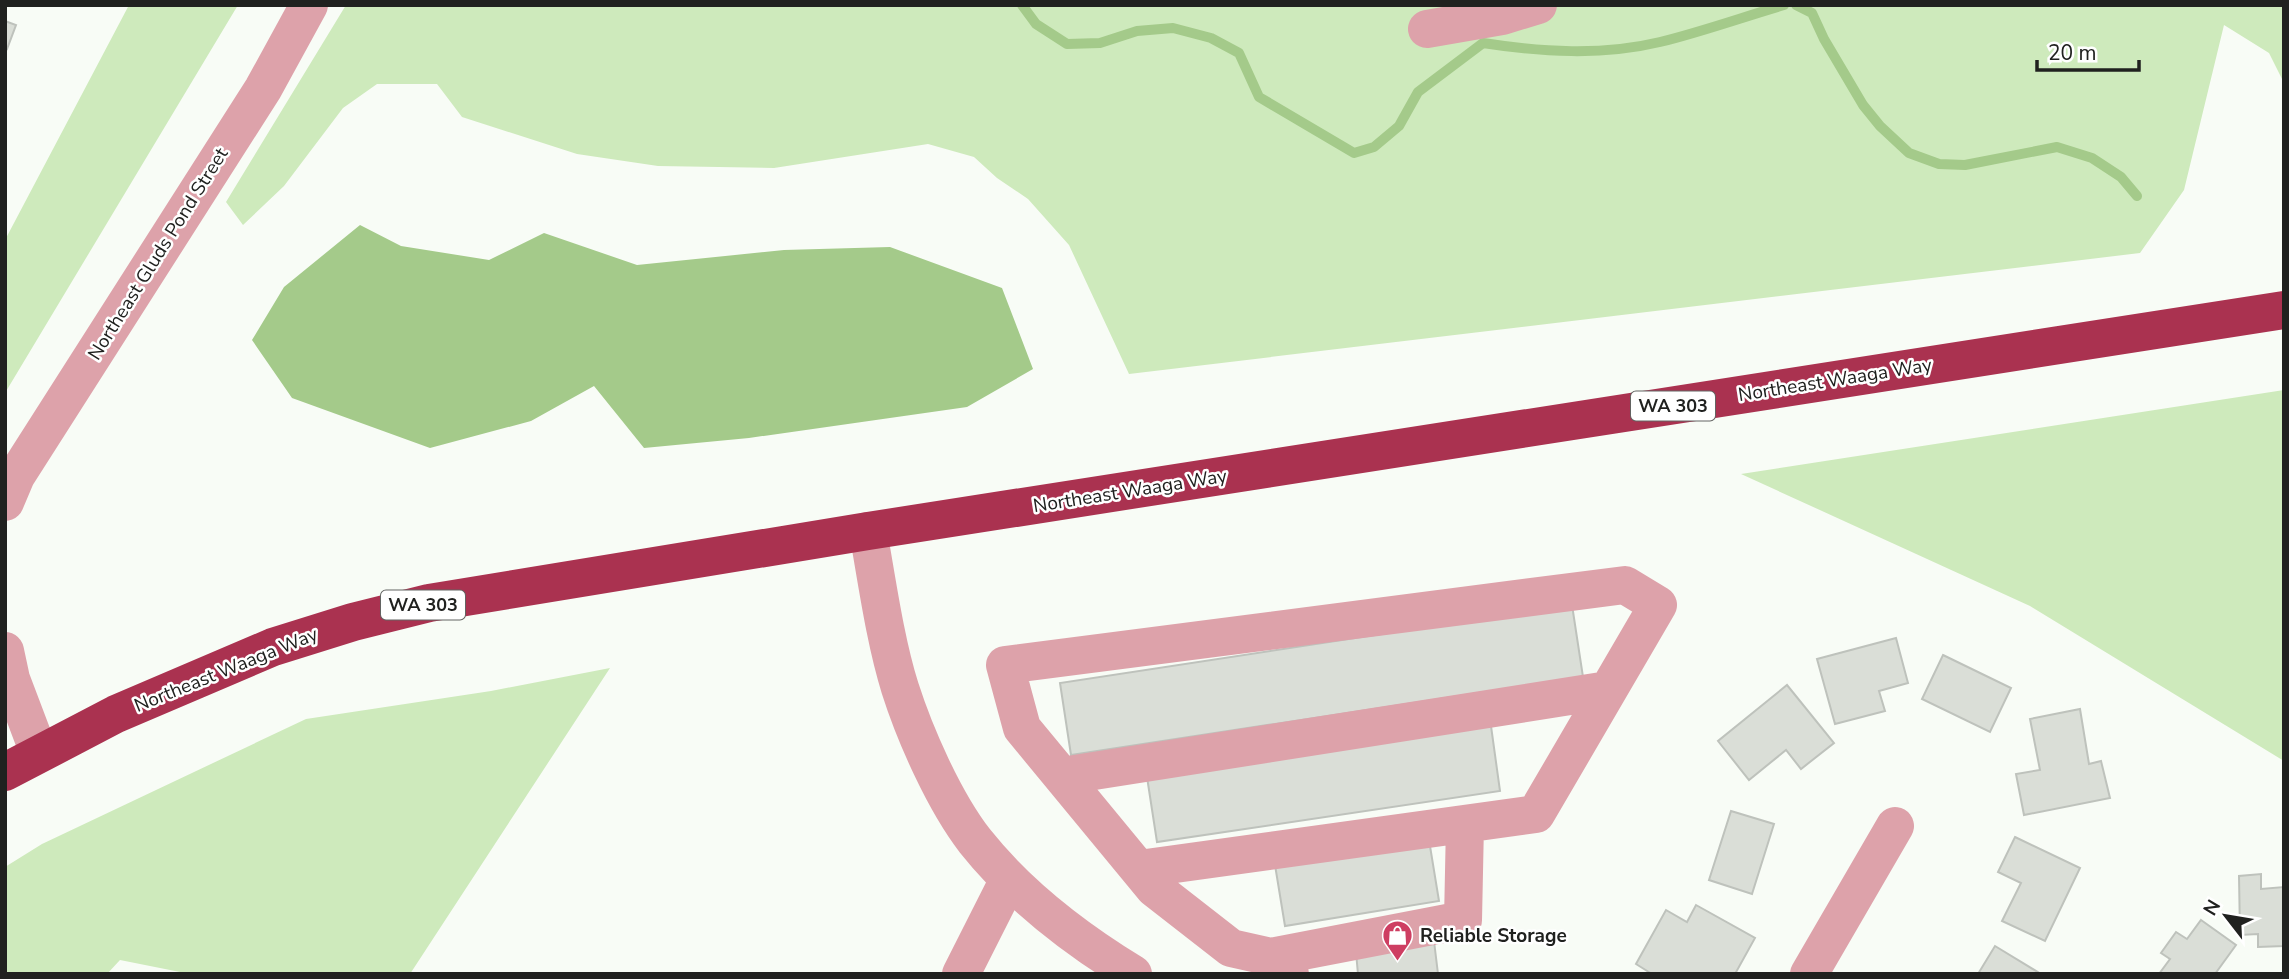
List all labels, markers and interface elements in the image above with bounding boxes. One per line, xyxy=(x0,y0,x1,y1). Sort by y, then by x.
scale bar xyxy=(2037,28,2138,72)
text: 20 m xyxy=(2048,39,2097,67)
street label: Northeast Gluds Pond Street xyxy=(82,142,234,365)
street label: Northeast Waaga Way xyxy=(1736,352,1934,408)
road number: WA 303 xyxy=(1631,392,1715,420)
street label: Northeast Waaga Way xyxy=(1031,463,1229,519)
road number: WA 303 xyxy=(381,590,465,620)
street label: Northeast Waaga Way xyxy=(130,621,322,719)
north arrow xyxy=(2191,881,2261,951)
text: N xyxy=(2197,895,2227,921)
shop icon: Reliable Storage xyxy=(1380,919,1414,963)
place label: Reliable Storage xyxy=(1420,923,1567,949)

